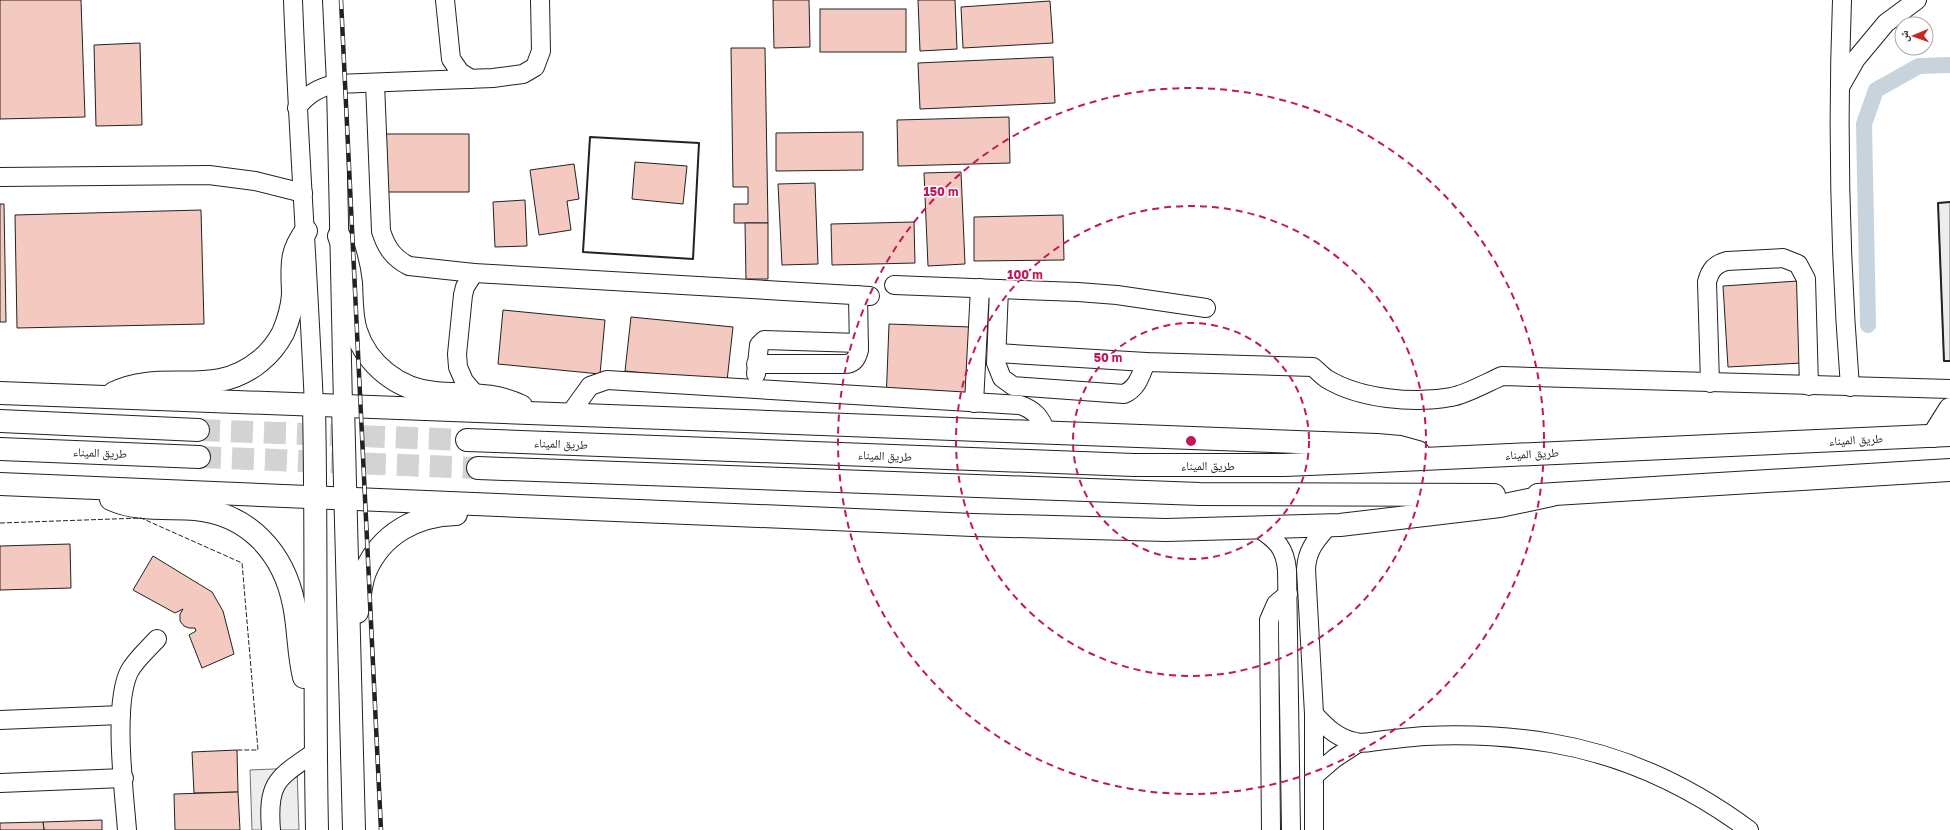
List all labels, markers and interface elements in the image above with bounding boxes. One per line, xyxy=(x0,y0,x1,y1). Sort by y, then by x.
north arrow xyxy=(1894,16,1934,56)
text: ش xyxy=(1897,30,1912,42)
text: 150 m xyxy=(924,184,958,199)
text: 100 m xyxy=(1007,267,1043,282)
text: 50 m xyxy=(1094,350,1122,365)
street label: طريق الميناء xyxy=(1829,431,1883,449)
centre of rings xyxy=(1184,434,1198,448)
street label: طريق الميناء xyxy=(534,435,588,452)
street label: طريق الميناء xyxy=(73,444,127,461)
street label: طريق الميناء xyxy=(1505,445,1559,463)
street label: طريق الميناء xyxy=(858,447,912,464)
street label: طريق الميناء xyxy=(1181,458,1235,473)

